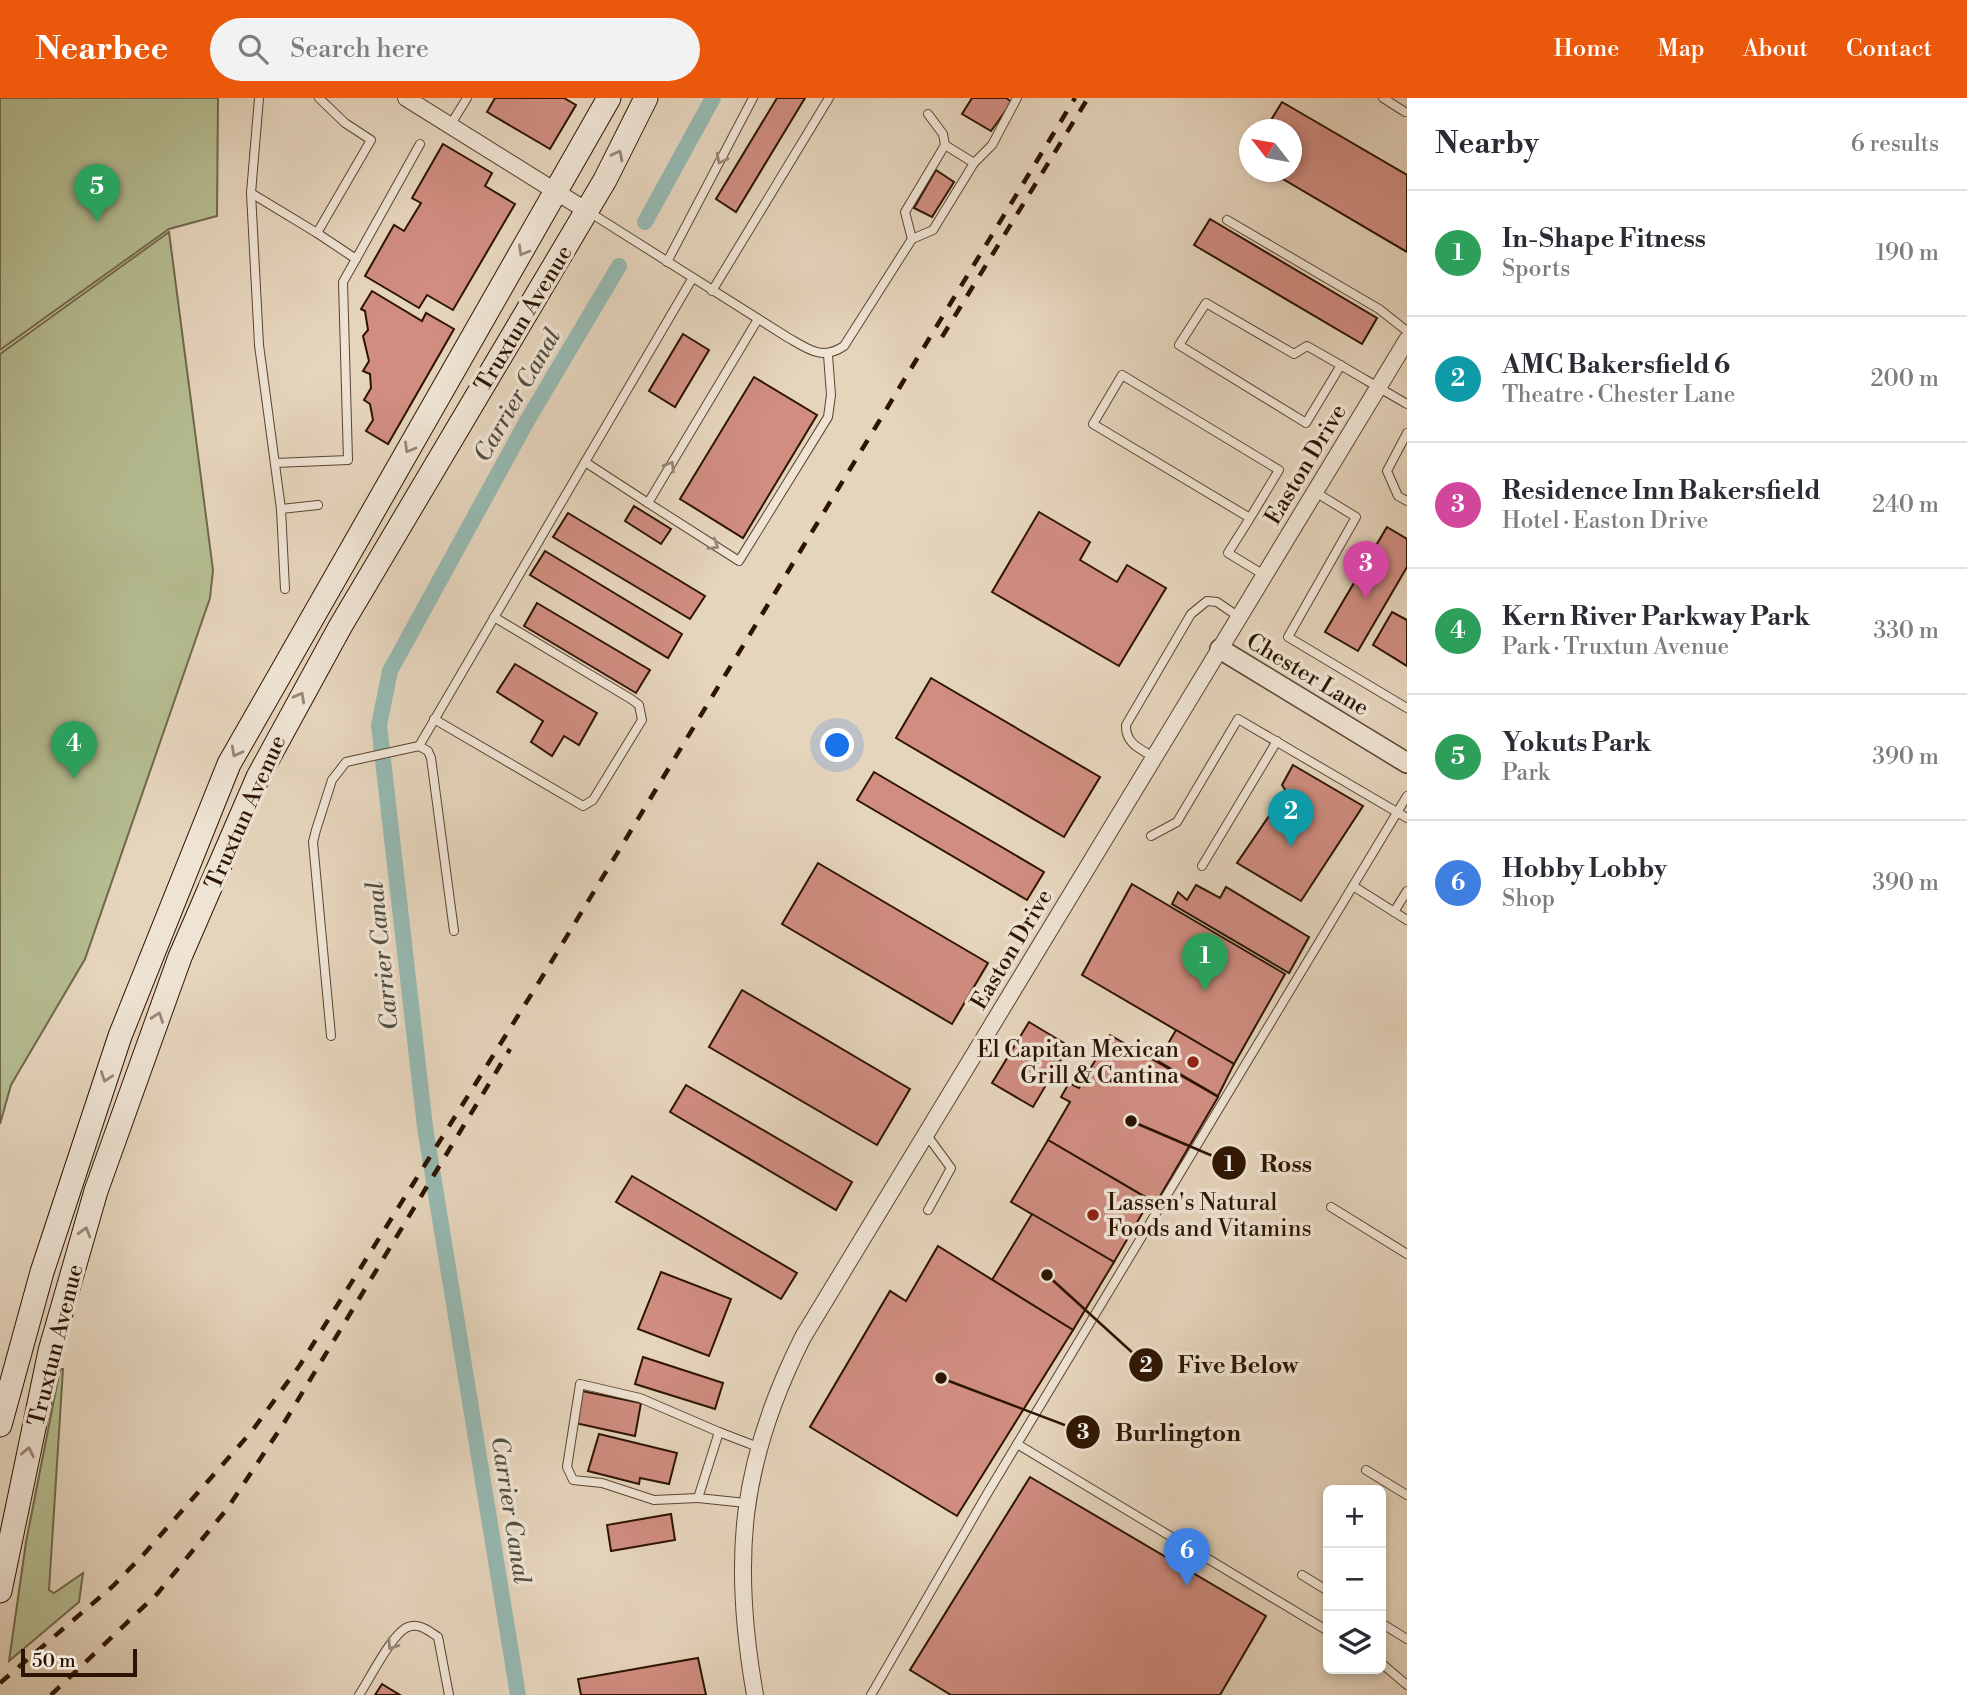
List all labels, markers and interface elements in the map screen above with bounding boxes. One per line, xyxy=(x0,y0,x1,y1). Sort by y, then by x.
search box xyxy=(210,18,700,81)
text: Nearbee xyxy=(35,29,168,70)
icon: search xyxy=(234,30,272,68)
text: Search here xyxy=(290,33,429,65)
text: Home xyxy=(1554,34,1619,64)
text: Map xyxy=(1657,34,1705,64)
text: About xyxy=(1743,34,1808,64)
text: Contact xyxy=(1846,34,1932,64)
north arrow xyxy=(1239,119,1302,182)
text: Nearby xyxy=(1435,125,1539,163)
text: 6 results xyxy=(1851,130,1939,158)
one-way arrow xyxy=(609,150,623,162)
one-way arrow xyxy=(716,151,730,164)
pin: 5 xyxy=(74,164,120,222)
text: In-Shape Fitness xyxy=(1502,223,1706,255)
text: 1 xyxy=(1452,239,1464,267)
text: 190 m xyxy=(1876,239,1939,267)
street label: Truxtun Avenue xyxy=(469,240,579,397)
one-way arrow xyxy=(518,243,531,256)
text: Sports xyxy=(1502,255,1570,283)
water label: Carrier Canal xyxy=(468,323,568,467)
text: AMC Bakersfield 6 xyxy=(1502,349,1730,381)
text: 2 xyxy=(1451,365,1465,393)
text: 200 m xyxy=(1871,365,1939,393)
text: Theatre · Chester Lane xyxy=(1502,381,1735,409)
street label: Easton Drive xyxy=(1259,399,1353,530)
one-way arrow xyxy=(404,440,417,453)
one-way arrow xyxy=(661,461,674,474)
text: Residence Inn Bakersfield xyxy=(1502,475,1821,507)
text: 3 xyxy=(1451,491,1465,519)
text: 240 m xyxy=(1872,491,1939,519)
text: Hotel · Easton Drive xyxy=(1502,507,1708,535)
one-way arrow xyxy=(706,536,719,549)
pin: 3 xyxy=(1343,541,1389,599)
text: Kern River Parkway Park xyxy=(1502,601,1810,633)
text: 4 xyxy=(1450,617,1466,645)
text: 330 m xyxy=(1873,617,1939,645)
street label: Chester Lane xyxy=(1241,627,1374,722)
text: Park · Truxtun Avenue xyxy=(1502,633,1729,661)
one-way arrow xyxy=(292,692,305,704)
pin: 4 xyxy=(51,721,97,779)
text: Yokuts Park xyxy=(1502,727,1651,759)
your location xyxy=(820,728,854,762)
street label: Truxtun Avenue xyxy=(199,731,292,894)
text: 5 xyxy=(1451,743,1465,771)
text: 390 m xyxy=(1872,743,1939,771)
one-way arrow xyxy=(230,744,244,757)
text: Park xyxy=(1502,759,1550,787)
pin: 2 xyxy=(1268,789,1314,847)
text: Hobby Lobby xyxy=(1502,853,1667,885)
text: 6 xyxy=(1451,869,1465,897)
text: 390 m xyxy=(1872,869,1939,897)
water label: Carrier Canal xyxy=(360,880,406,1031)
street label: Easton Drive xyxy=(965,884,1059,1015)
text: Shop xyxy=(1502,885,1555,913)
pin: 1 xyxy=(1182,933,1228,991)
one-way arrow xyxy=(150,1011,164,1023)
place label: El Capitan Mexican Grill & Cantina xyxy=(977,1036,1179,1090)
marker: El Capitan Mexican Grill & Cantina xyxy=(1185,1054,1201,1070)
one-way arrow xyxy=(100,1070,114,1082)
callout: Ross xyxy=(1211,1141,1326,1186)
text: Ross xyxy=(1260,1150,1312,1180)
text: 1 xyxy=(1224,1152,1234,1178)
place label: Lassen's Natural Foods and Vitamins xyxy=(1107,1189,1311,1243)
marker: Lassen's Natural Foods and Vitamins xyxy=(1085,1207,1101,1223)
one-way arrow xyxy=(77,1226,91,1238)
street label: Truxtun Avenue xyxy=(22,1261,90,1429)
callout: Five Below xyxy=(1129,1342,1313,1387)
text: Five Below xyxy=(1177,1351,1300,1381)
text: 2 xyxy=(1139,1353,1153,1379)
callout: Burlington xyxy=(1066,1410,1255,1455)
text: Burlington xyxy=(1115,1419,1241,1449)
text: 3 xyxy=(1077,1420,1089,1446)
water label: Carrier Canal xyxy=(484,1434,537,1586)
one-way arrow xyxy=(20,1446,35,1458)
map controls xyxy=(1323,1485,1386,1674)
button: + xyxy=(1323,1485,1386,1548)
pin: 6 xyxy=(1164,1528,1210,1586)
button: − xyxy=(1323,1548,1386,1611)
button: layers xyxy=(1323,1611,1386,1674)
one-way arrow xyxy=(387,1637,400,1650)
scale bar xyxy=(21,1646,136,1678)
text: 50 m xyxy=(32,1649,76,1673)

